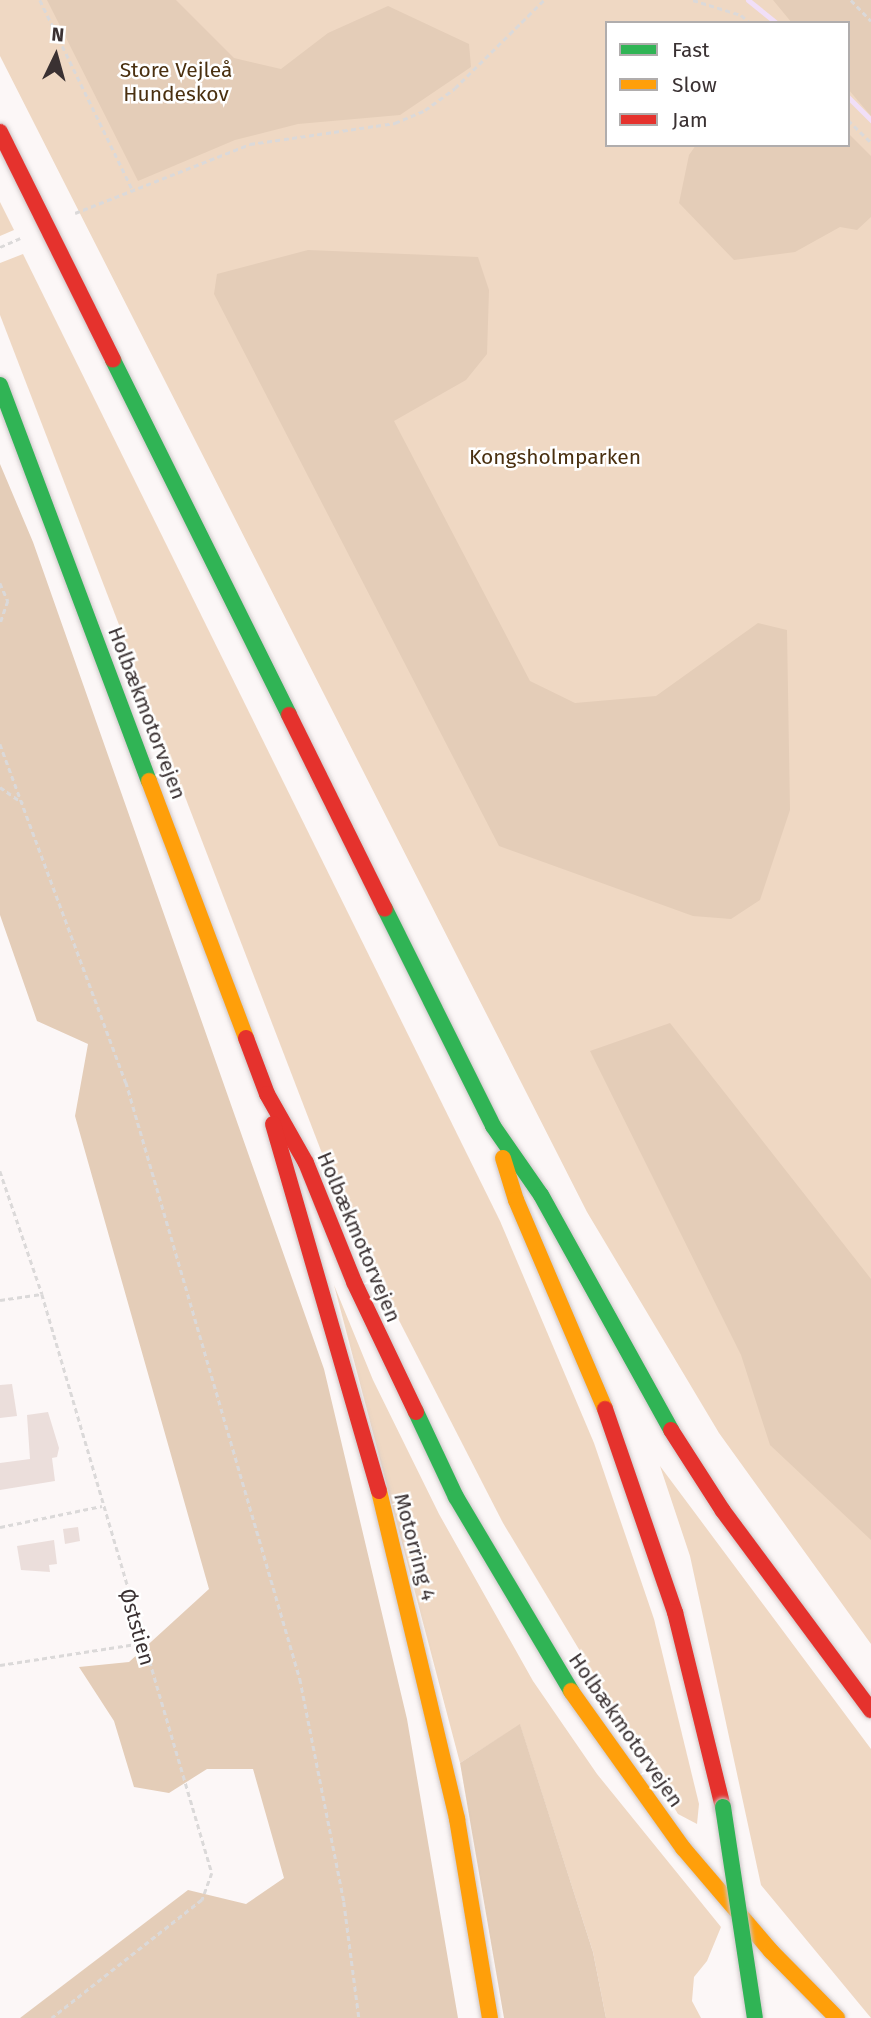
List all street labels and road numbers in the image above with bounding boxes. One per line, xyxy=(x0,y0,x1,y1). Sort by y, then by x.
street label: Holbækmotorvejen xyxy=(102,623,192,803)
street label: Holbækmotorvejen xyxy=(312,1148,406,1326)
street label: Motorring 4 xyxy=(389,1491,441,1603)
street label: Øststien xyxy=(114,1586,160,1668)
street label: Holbækmotorvejen xyxy=(563,1648,689,1812)

